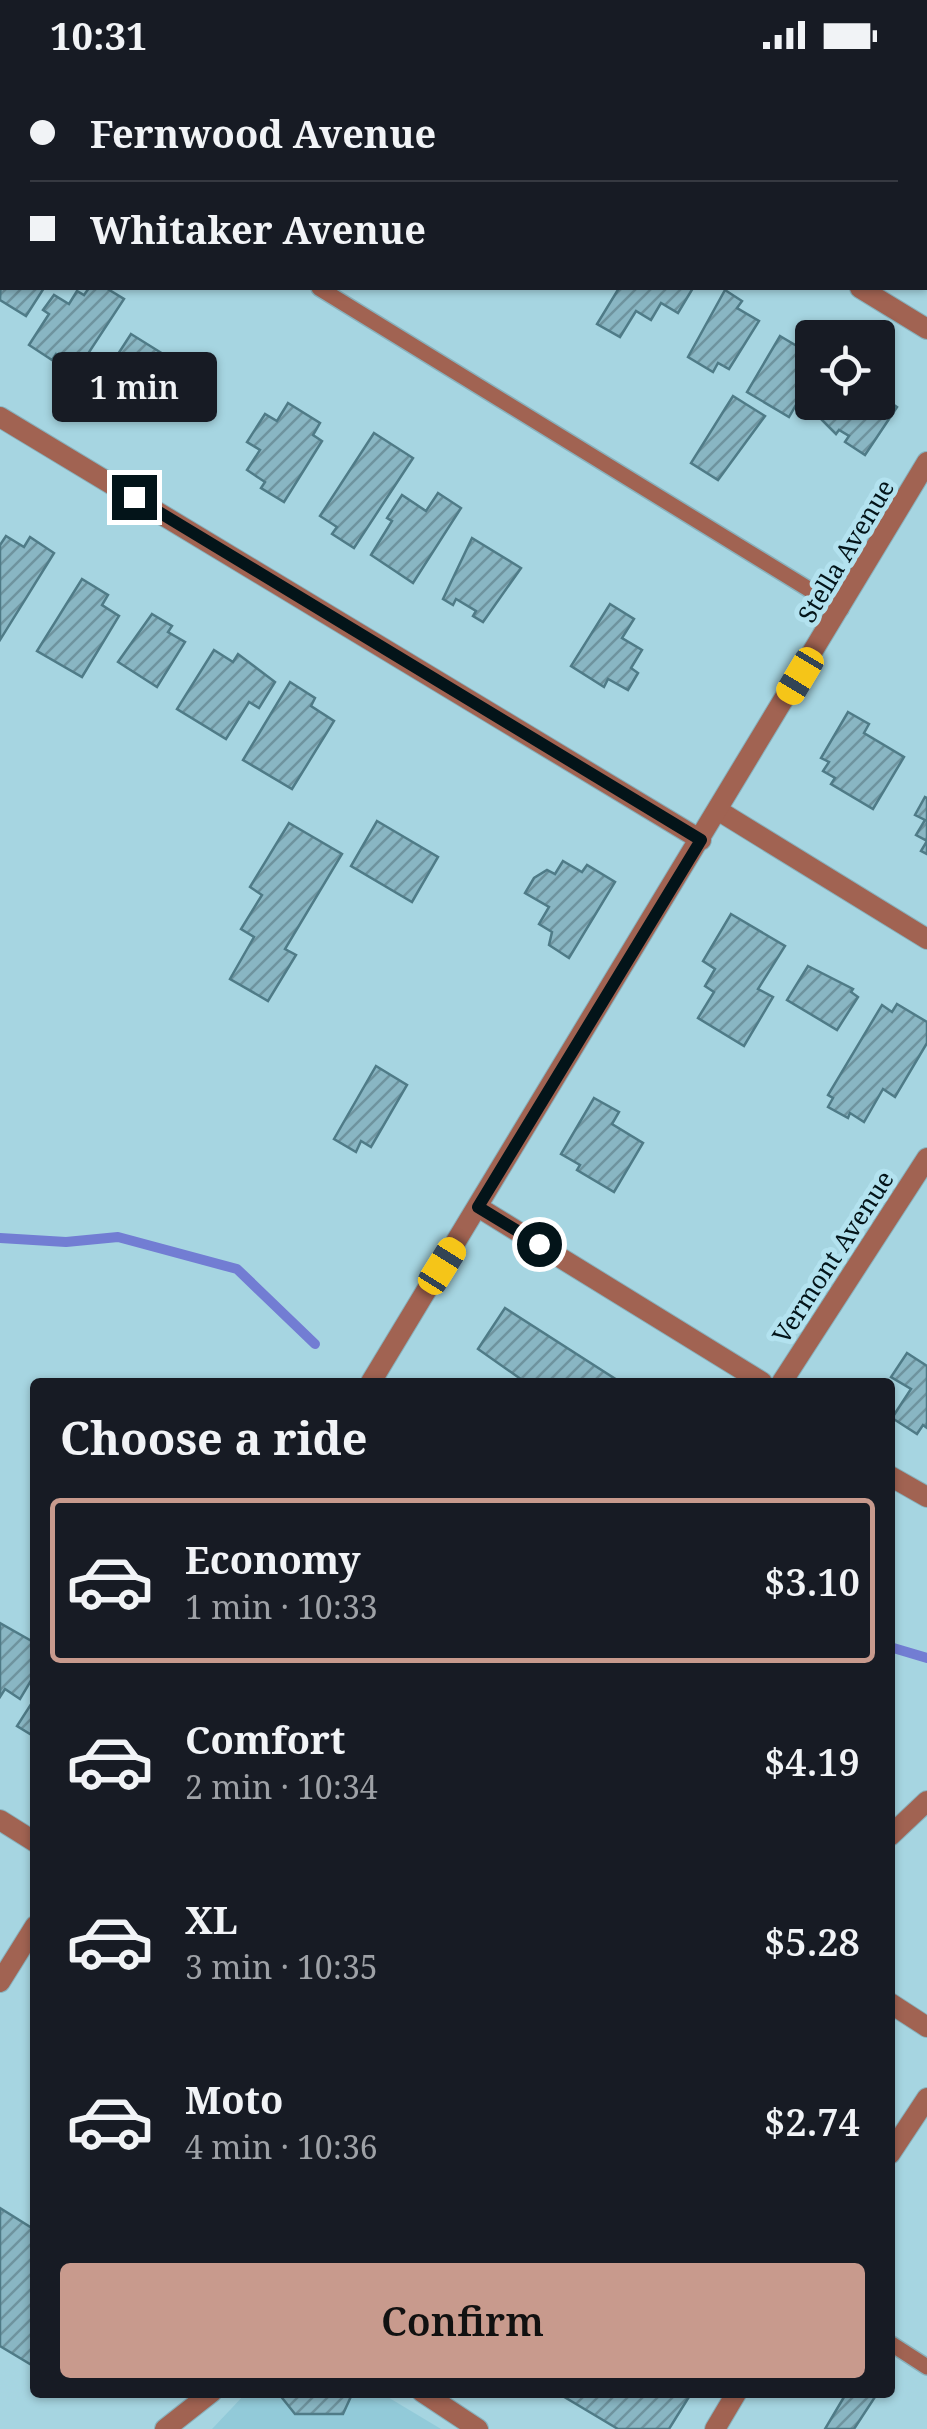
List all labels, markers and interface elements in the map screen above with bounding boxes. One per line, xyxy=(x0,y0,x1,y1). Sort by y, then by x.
text: 10:31 xyxy=(50,9,147,61)
text: Fernwood Avenue xyxy=(90,107,436,159)
text: Whitaker Avenue xyxy=(90,203,426,255)
map controls xyxy=(795,320,895,420)
button: locate xyxy=(795,320,895,420)
callout: 1 min xyxy=(52,352,216,422)
text: 1 min xyxy=(90,365,179,408)
street label: Stella Avenue xyxy=(789,473,901,628)
route end xyxy=(112,475,157,520)
car xyxy=(772,643,828,709)
street label: Vermont Avenue xyxy=(764,1164,901,1349)
route start xyxy=(517,1222,562,1267)
car xyxy=(413,1233,471,1299)
text: Choose a ride xyxy=(60,1407,368,1468)
text: Economy xyxy=(185,1533,361,1585)
icon: car xyxy=(65,1536,155,1626)
text: $3.10 xyxy=(764,1555,860,1607)
text: 1 min · 10:33 xyxy=(185,1585,378,1628)
text: Comfort xyxy=(185,1713,345,1765)
icon: car xyxy=(65,1716,155,1806)
text: $4.19 xyxy=(764,1735,860,1787)
text: 2 min · 10:34 xyxy=(185,1765,378,1808)
text: XL xyxy=(185,1893,238,1945)
icon: car xyxy=(65,1896,155,1986)
text: $5.28 xyxy=(764,1915,860,1967)
text: 3 min · 10:35 xyxy=(185,1945,378,1988)
text: Moto xyxy=(185,2073,283,2125)
icon: car xyxy=(65,2076,155,2166)
text: $2.74 xyxy=(764,2095,860,2147)
text: 4 min · 10:36 xyxy=(185,2125,378,2168)
button: Confirm xyxy=(60,2263,865,2378)

